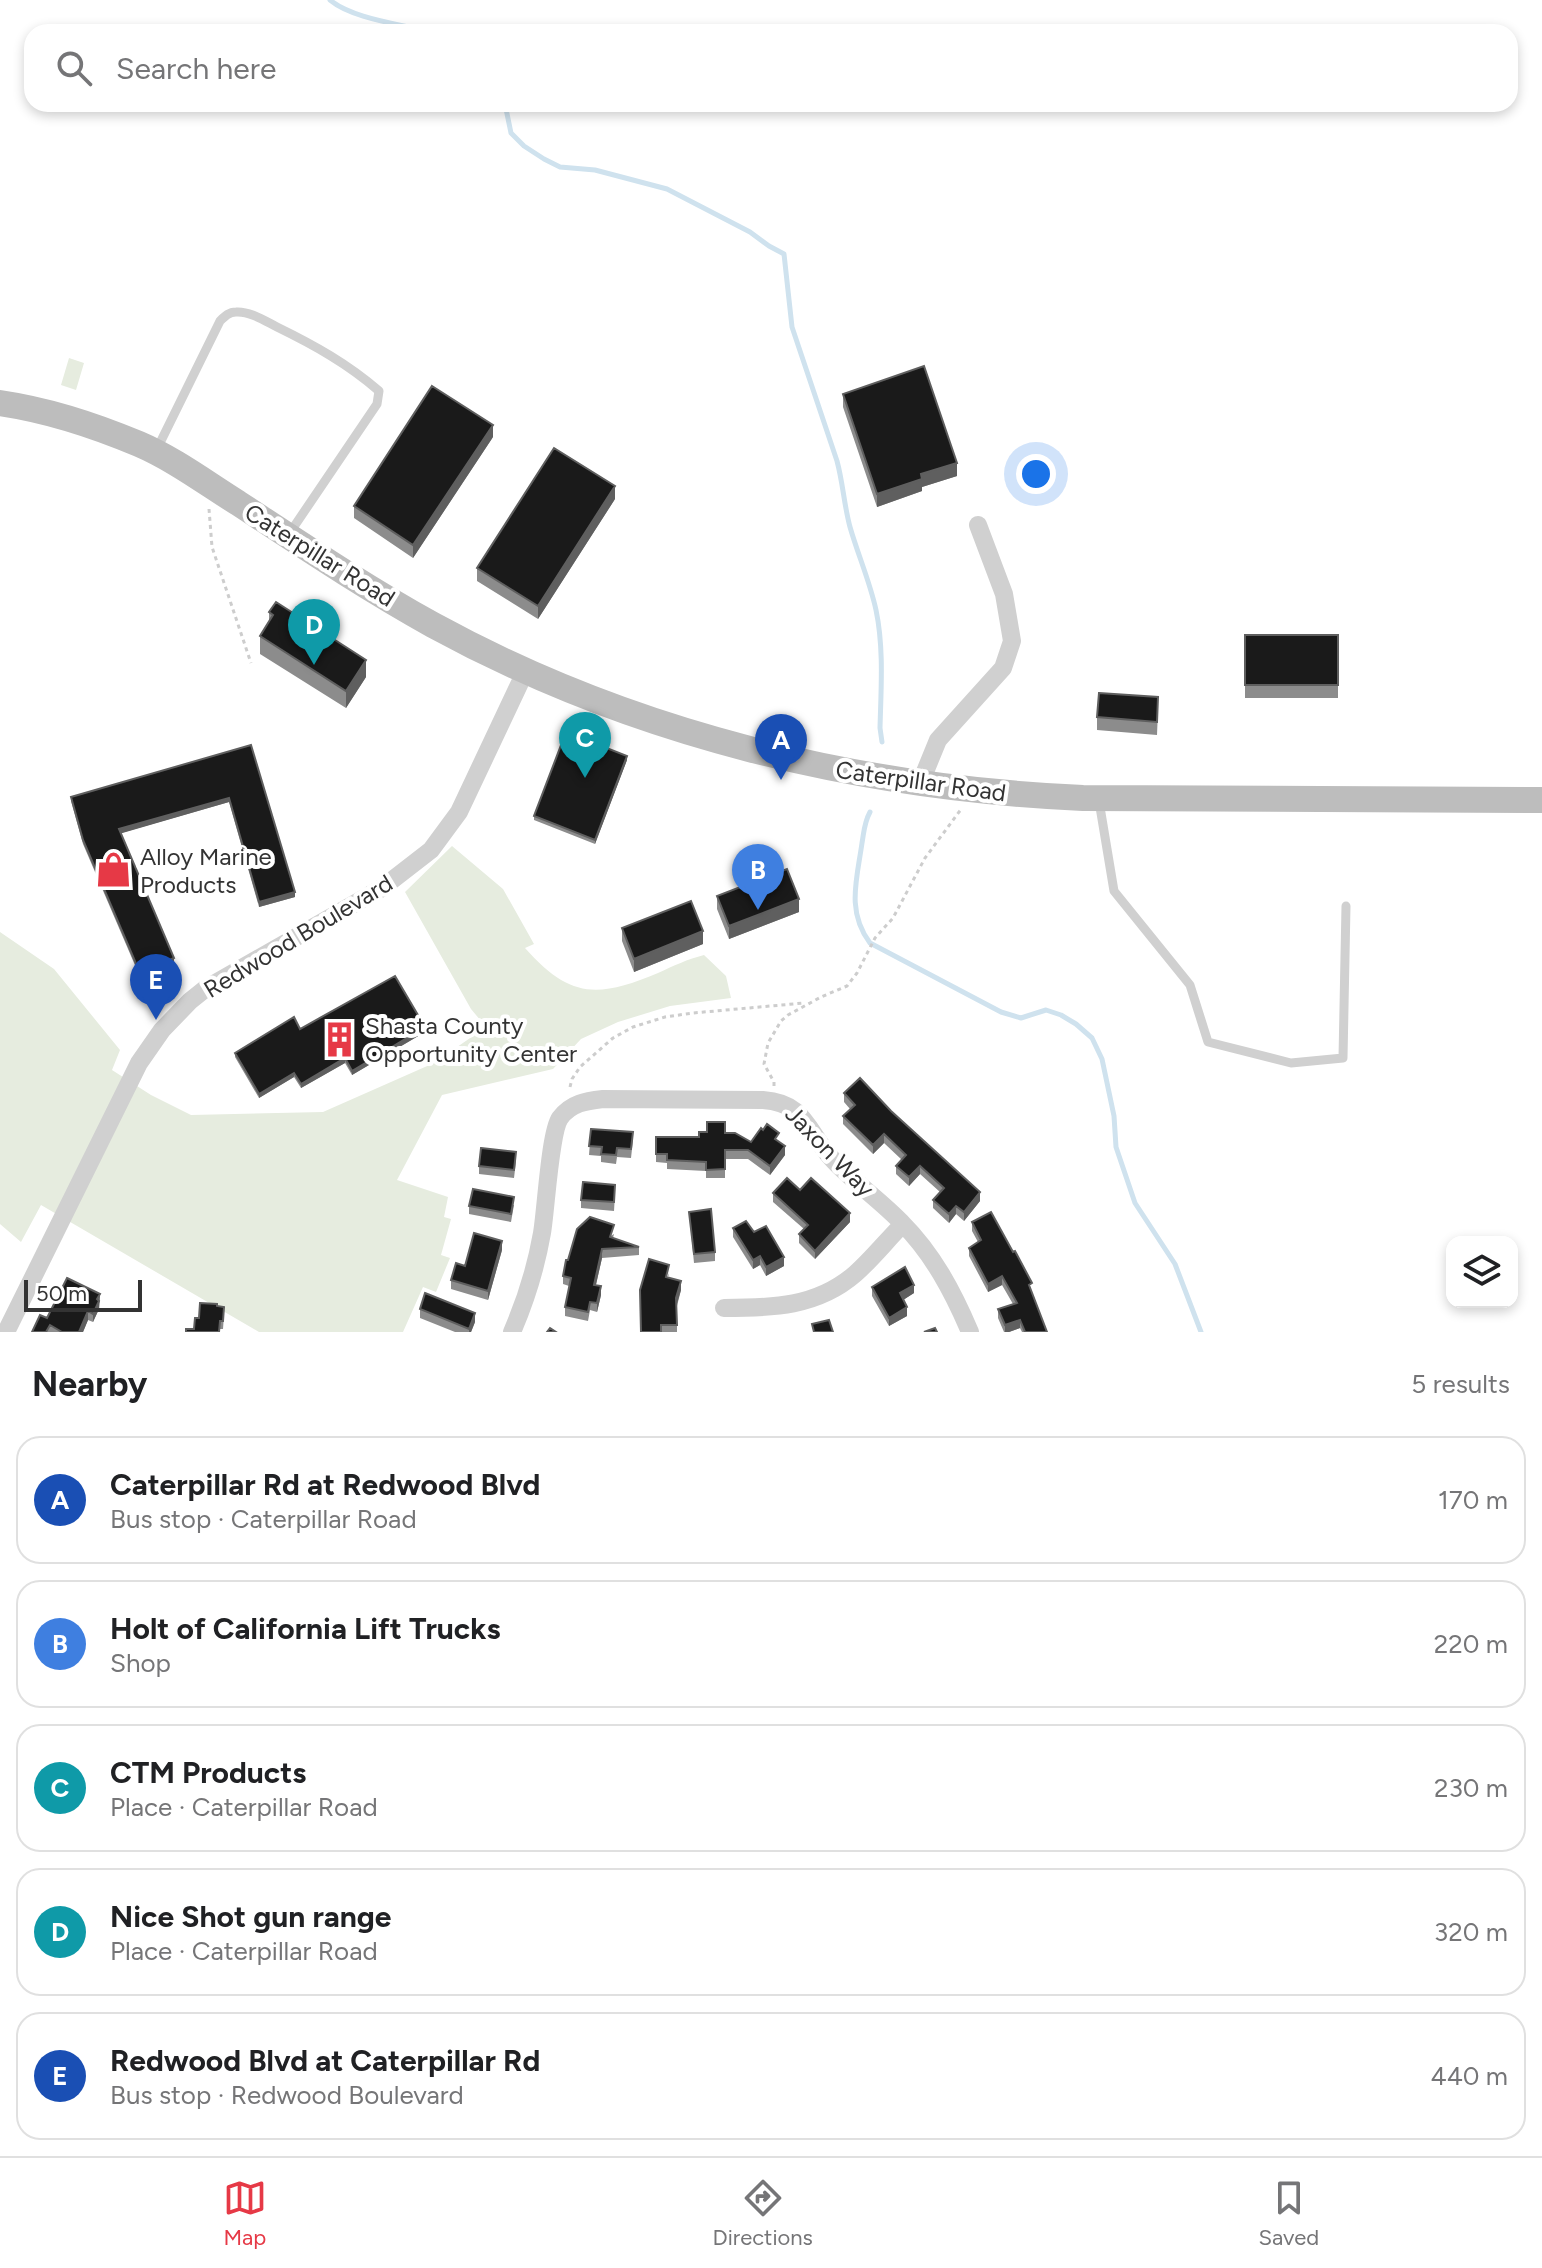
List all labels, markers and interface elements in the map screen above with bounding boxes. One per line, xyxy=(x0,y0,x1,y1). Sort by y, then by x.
search box xyxy=(24,24,1518,112)
icon: search xyxy=(52,46,96,90)
text: Search here xyxy=(116,50,276,87)
your location xyxy=(1016,454,1056,494)
street label: Caterpillar Road xyxy=(240,497,400,613)
pin: D xyxy=(288,599,340,665)
pin: C xyxy=(559,712,611,778)
pin: A xyxy=(755,714,807,780)
street label: Caterpillar Road xyxy=(834,755,1008,807)
place label: Alloy Marine Products xyxy=(140,842,272,899)
pin: B xyxy=(732,844,784,910)
shop icon: Alloy Marine Products xyxy=(95,851,133,889)
street label: Redwood Boulevard xyxy=(198,868,398,1004)
pin: E xyxy=(130,954,182,1020)
place label: Shasta County Opportunity Center xyxy=(365,1011,577,1068)
building icon: Shasta County Opportunity Center xyxy=(320,1020,358,1058)
street label: Jaxon Way xyxy=(779,1099,881,1203)
map controls xyxy=(1446,1236,1518,1308)
button: layers xyxy=(1446,1236,1518,1308)
scale bar xyxy=(24,1276,142,1312)
text: 50 m xyxy=(36,1280,87,1307)
text: Nearby xyxy=(32,1364,147,1405)
text: 5 results xyxy=(1411,1368,1510,1400)
text: Caterpillar Rd at Redwood Blvd xyxy=(110,1466,540,1503)
text: A xyxy=(51,1484,69,1516)
text: 170 m xyxy=(1438,1484,1508,1516)
text: Bus stop · Caterpillar Road xyxy=(110,1503,417,1535)
text: Holt of California Lift Trucks xyxy=(110,1610,500,1647)
text: B xyxy=(52,1628,68,1660)
text: 220 m xyxy=(1434,1628,1508,1660)
text: Shop xyxy=(110,1647,171,1679)
text: CTM Products xyxy=(110,1754,306,1791)
text: C xyxy=(51,1772,69,1804)
text: 230 m xyxy=(1434,1772,1508,1804)
text: Place · Caterpillar Road xyxy=(110,1791,378,1823)
text: Nice Shot gun range xyxy=(110,1898,391,1935)
text: D xyxy=(51,1916,69,1948)
text: 320 m xyxy=(1434,1916,1508,1948)
text: Place · Caterpillar Road xyxy=(110,1935,378,1967)
text: Redwood Blvd at Caterpillar Rd xyxy=(110,2042,540,2079)
text: E xyxy=(52,2060,68,2092)
text: 440 m xyxy=(1430,2060,1508,2092)
text: Bus stop · Redwood Boulevard xyxy=(110,2079,464,2111)
tab: Map xyxy=(223,2176,267,2251)
tab: Directions xyxy=(713,2176,813,2251)
tab: Saved xyxy=(1258,2176,1319,2251)

